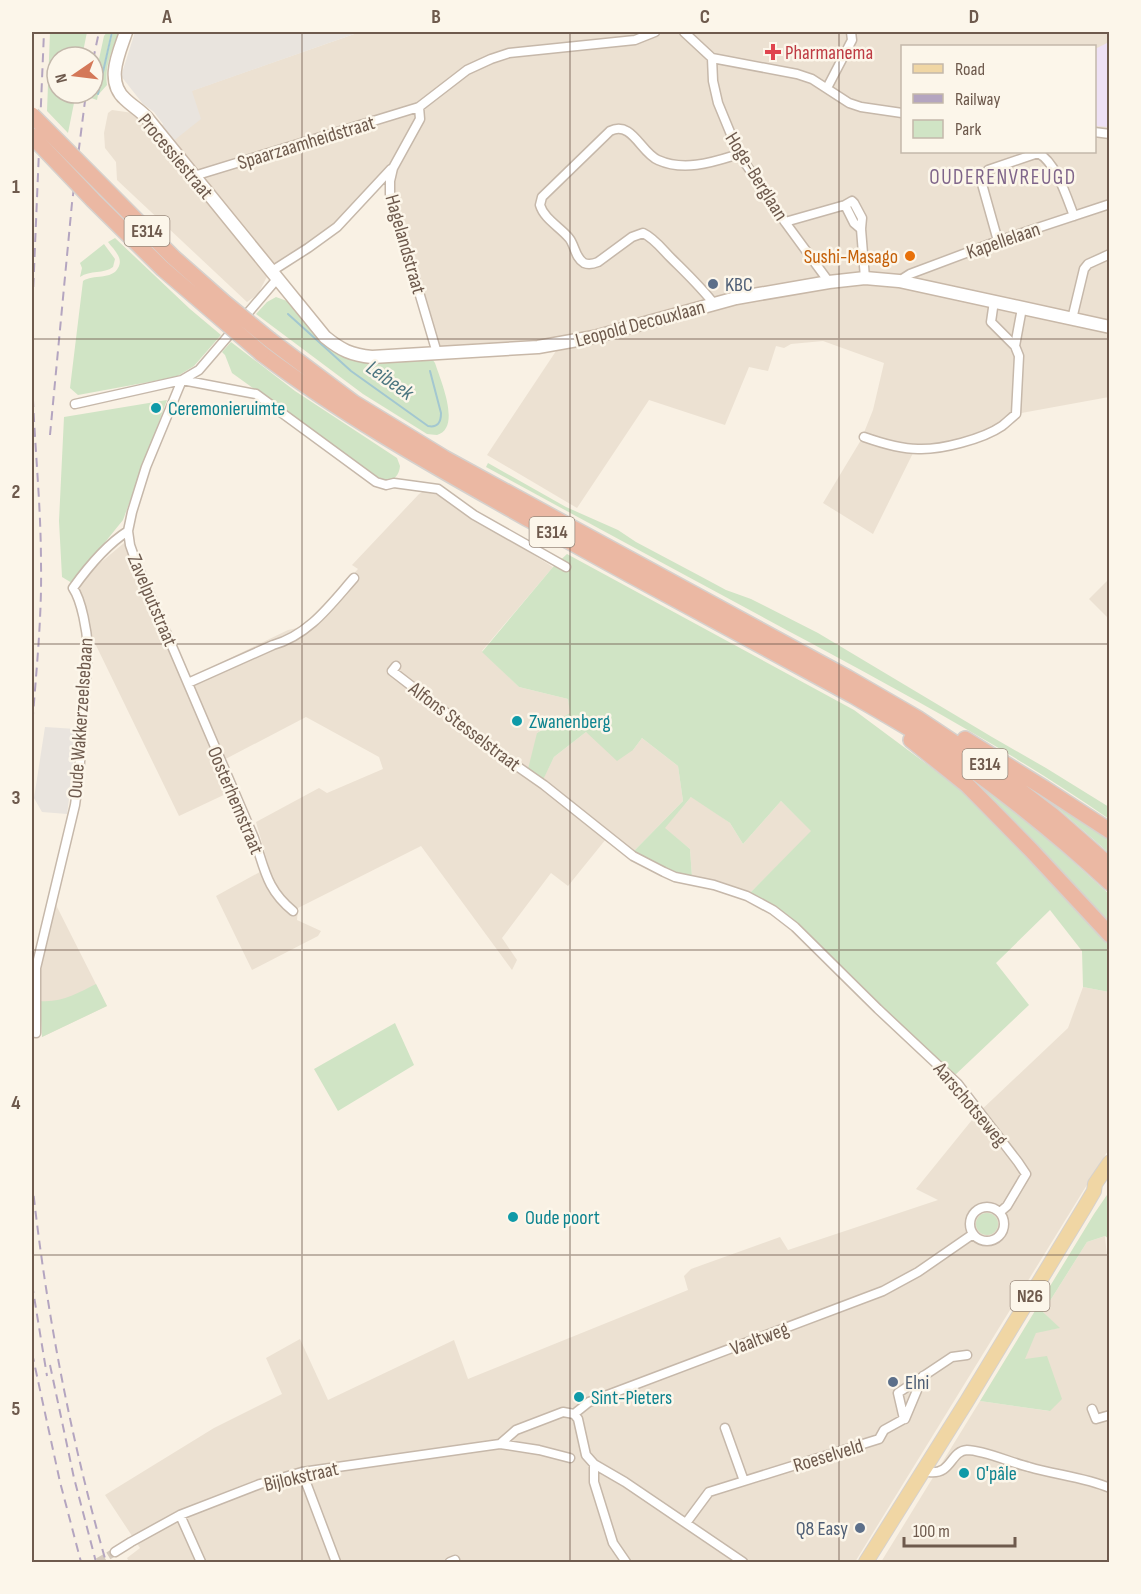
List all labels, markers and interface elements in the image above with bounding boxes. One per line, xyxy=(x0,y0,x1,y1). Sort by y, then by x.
text: A xyxy=(161,5,172,29)
text: B xyxy=(431,5,441,29)
text: C xyxy=(700,5,710,29)
text: D xyxy=(969,5,979,29)
place label: Pharmanema xyxy=(785,41,873,65)
north arrow xyxy=(45,45,105,105)
marker: Pharmanema xyxy=(766,45,780,59)
legend xyxy=(901,45,1096,153)
text: Road xyxy=(955,59,985,80)
text: N xyxy=(52,72,72,85)
text: Railway xyxy=(955,89,1000,110)
street label: Processiestraat xyxy=(133,109,218,204)
street label: Spaarzaamheidstraat xyxy=(235,111,378,175)
text: Park xyxy=(955,119,981,140)
street label: Hoge-Berglaan xyxy=(720,128,793,225)
district label: OUDERENVREUGD xyxy=(929,165,1077,190)
text: 1 xyxy=(12,175,20,199)
street label: Hagelandstraat xyxy=(379,192,431,297)
road number: E314 xyxy=(124,216,170,246)
street label: Kapellelaan xyxy=(963,217,1043,265)
place label: Sushi-Masago xyxy=(804,245,898,269)
marker: Sushi-Masago xyxy=(903,249,917,263)
place label: KBC xyxy=(725,273,753,297)
marker: KBC xyxy=(706,277,720,291)
street label: Leopold Decouxlaan xyxy=(573,295,708,353)
water label: Leibeek xyxy=(361,355,419,406)
place label: Ceremonieruimte xyxy=(168,397,285,421)
marker: Ceremonieruimte xyxy=(149,401,163,415)
text: 2 xyxy=(12,480,20,504)
road number: E314 xyxy=(530,517,574,547)
street label: Zavelputstraat xyxy=(122,551,182,650)
street label: Oude Wakkerzeelsebaan xyxy=(63,637,99,799)
street label: Alfons Stesselstraat xyxy=(403,676,525,777)
place label: Zwanenberg xyxy=(529,710,610,734)
marker: Zwanenberg xyxy=(510,714,524,728)
street label: Oosterhemstraat xyxy=(202,743,269,858)
road number: E314 xyxy=(962,749,1008,779)
text: 3 xyxy=(12,786,21,810)
street label: Aarschotseweg xyxy=(928,1057,1012,1152)
text: 4 xyxy=(11,1091,21,1115)
place label: Oude poort xyxy=(525,1206,600,1230)
marker: Oude poort xyxy=(506,1210,520,1224)
road number: N26 xyxy=(1010,1281,1050,1311)
street label: Vaaltweg xyxy=(727,1317,792,1361)
place label: Elni xyxy=(905,1371,929,1395)
marker: Elni xyxy=(886,1375,900,1389)
place label: Sint-Pieters xyxy=(591,1386,672,1410)
marker: Sint-Pieters xyxy=(572,1390,586,1404)
text: 5 xyxy=(12,1397,21,1421)
street label: Roeselveld xyxy=(790,1434,866,1478)
street label: Bijlokstraat xyxy=(262,1457,341,1497)
place label: O'pâle xyxy=(976,1462,1017,1486)
marker: O'pâle xyxy=(957,1466,971,1480)
scale bar xyxy=(904,1510,1015,1548)
place label: Q8 Easy xyxy=(796,1517,848,1541)
marker: Q8 Easy xyxy=(853,1521,867,1535)
text: 100 m xyxy=(913,1521,950,1542)

